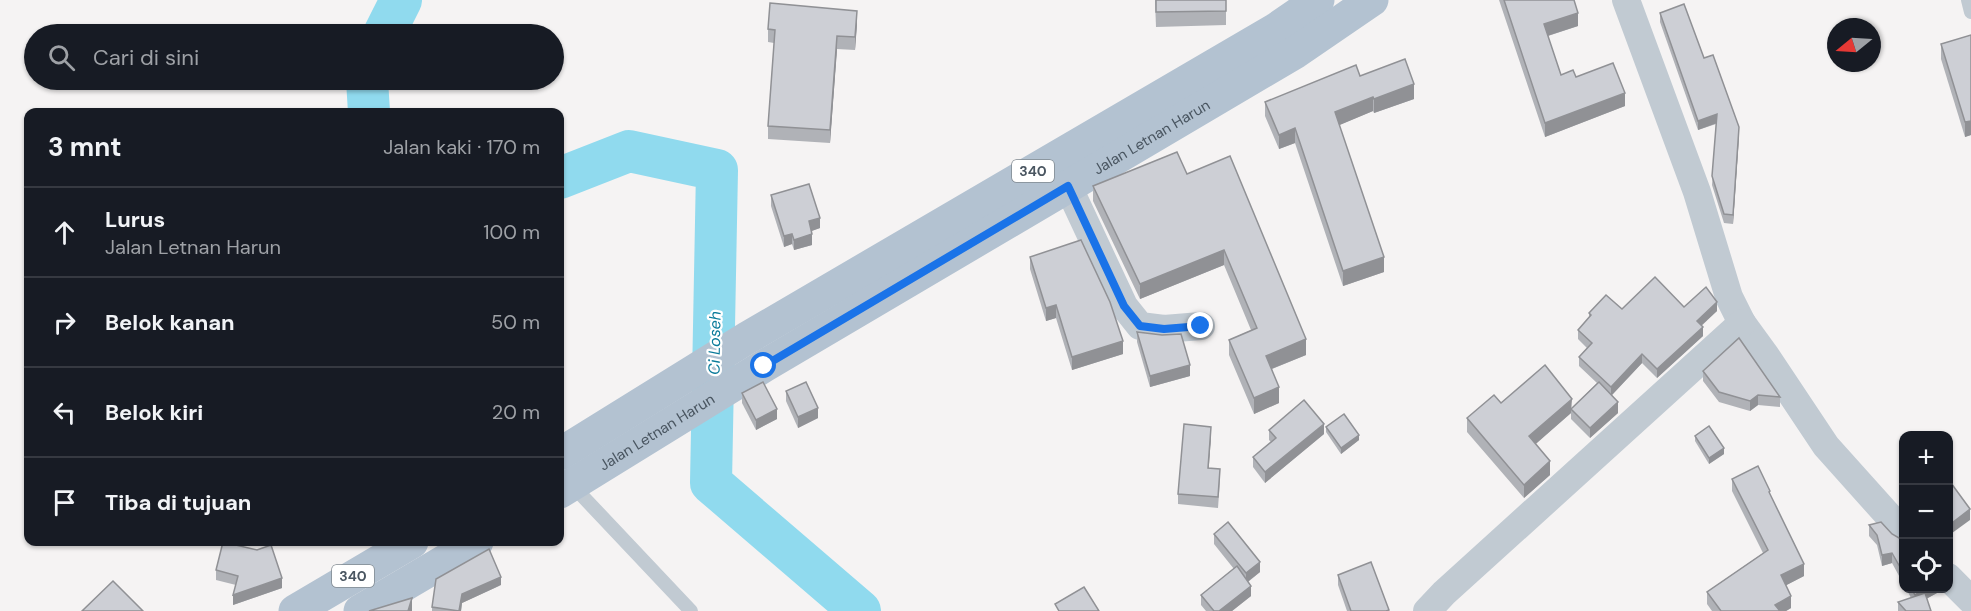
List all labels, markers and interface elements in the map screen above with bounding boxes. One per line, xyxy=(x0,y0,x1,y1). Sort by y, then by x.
north arrow xyxy=(1827,18,1881,72)
search box xyxy=(24,24,564,90)
icon: search xyxy=(45,41,78,74)
text: Cari di sini xyxy=(93,43,199,72)
street label: Jalan Letnan Harun xyxy=(1090,95,1214,179)
text: 3 mnt xyxy=(48,130,122,164)
text: Jalan kaki · 170 m xyxy=(383,134,540,160)
road number: 340 xyxy=(1012,160,1054,182)
text: Lurus xyxy=(105,205,165,234)
icon: ahead xyxy=(48,216,81,249)
text: 100 m xyxy=(483,219,540,245)
text: Jalan Letnan Harun xyxy=(105,234,281,260)
icon: right xyxy=(48,306,81,339)
text: Belok kanan xyxy=(105,308,235,337)
text: 50 m xyxy=(491,309,540,335)
water label: Ci Loseh xyxy=(703,311,726,375)
route end xyxy=(1187,312,1213,338)
route start xyxy=(750,352,776,378)
street label: Jalan Letnan Harun xyxy=(595,389,718,475)
icon: left xyxy=(48,396,81,429)
text: Belok kiri xyxy=(105,398,203,427)
text: 20 m xyxy=(492,399,540,425)
map controls xyxy=(1899,431,1953,593)
button: + xyxy=(1899,431,1953,485)
button: − xyxy=(1899,485,1953,539)
icon: arrive xyxy=(48,486,81,519)
text: Tiba di tujuan xyxy=(105,488,251,517)
button: locate xyxy=(1899,539,1953,593)
road number: 340 xyxy=(332,565,374,587)

